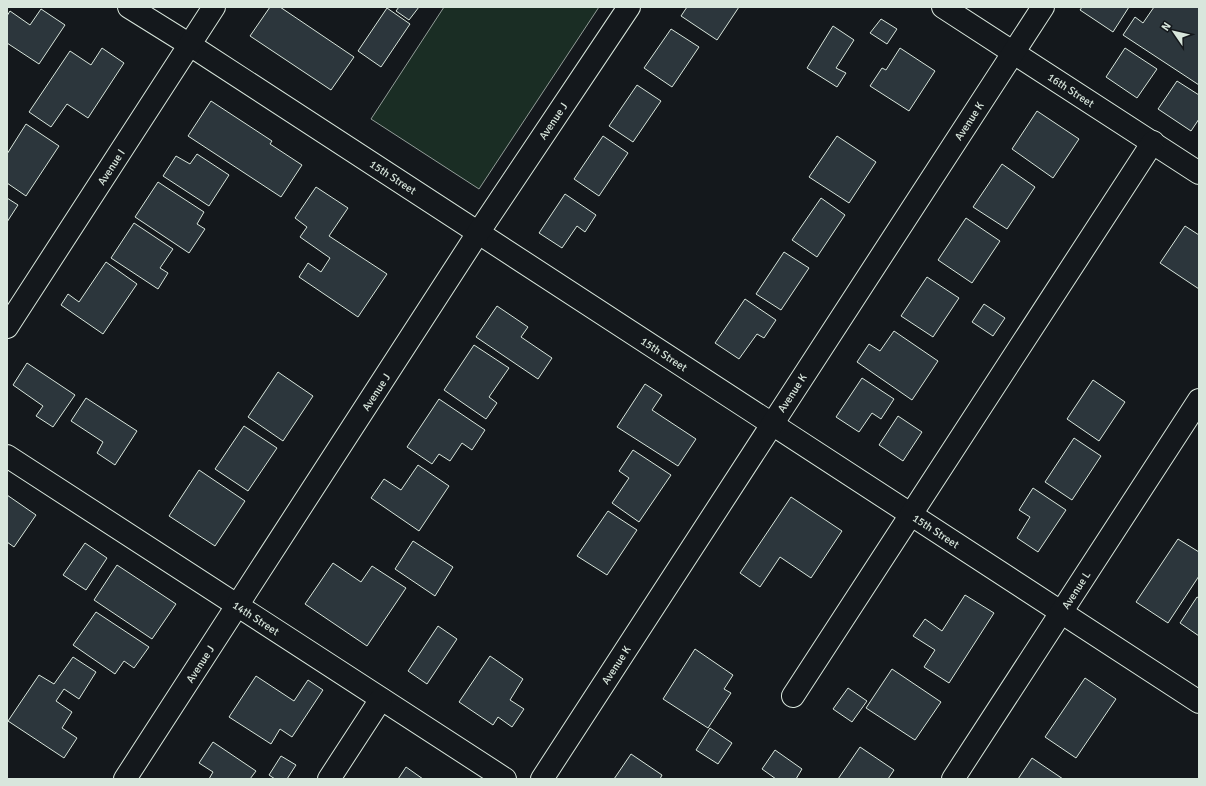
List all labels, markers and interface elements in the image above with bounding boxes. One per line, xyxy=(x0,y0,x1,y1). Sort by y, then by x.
north arrow xyxy=(1154,12,1194,52)
text: N xyxy=(1159,20,1174,33)
street label: 16th Street xyxy=(1045,71,1097,110)
street label: Avenue K xyxy=(952,99,987,143)
street label: Avenue J xyxy=(536,100,571,142)
street label: Avenue I xyxy=(95,147,128,188)
street label: 15th Street xyxy=(367,158,419,197)
street label: 15th Street xyxy=(638,335,690,374)
street label: Avenue J xyxy=(360,371,393,413)
street label: Avenue K xyxy=(775,371,810,415)
street label: 15th Street xyxy=(910,512,962,551)
street label: Avenue L xyxy=(1059,569,1094,612)
street label: 14th Street xyxy=(230,599,282,638)
street label: Avenue J xyxy=(184,643,217,685)
street label: Avenue K xyxy=(599,643,634,687)

